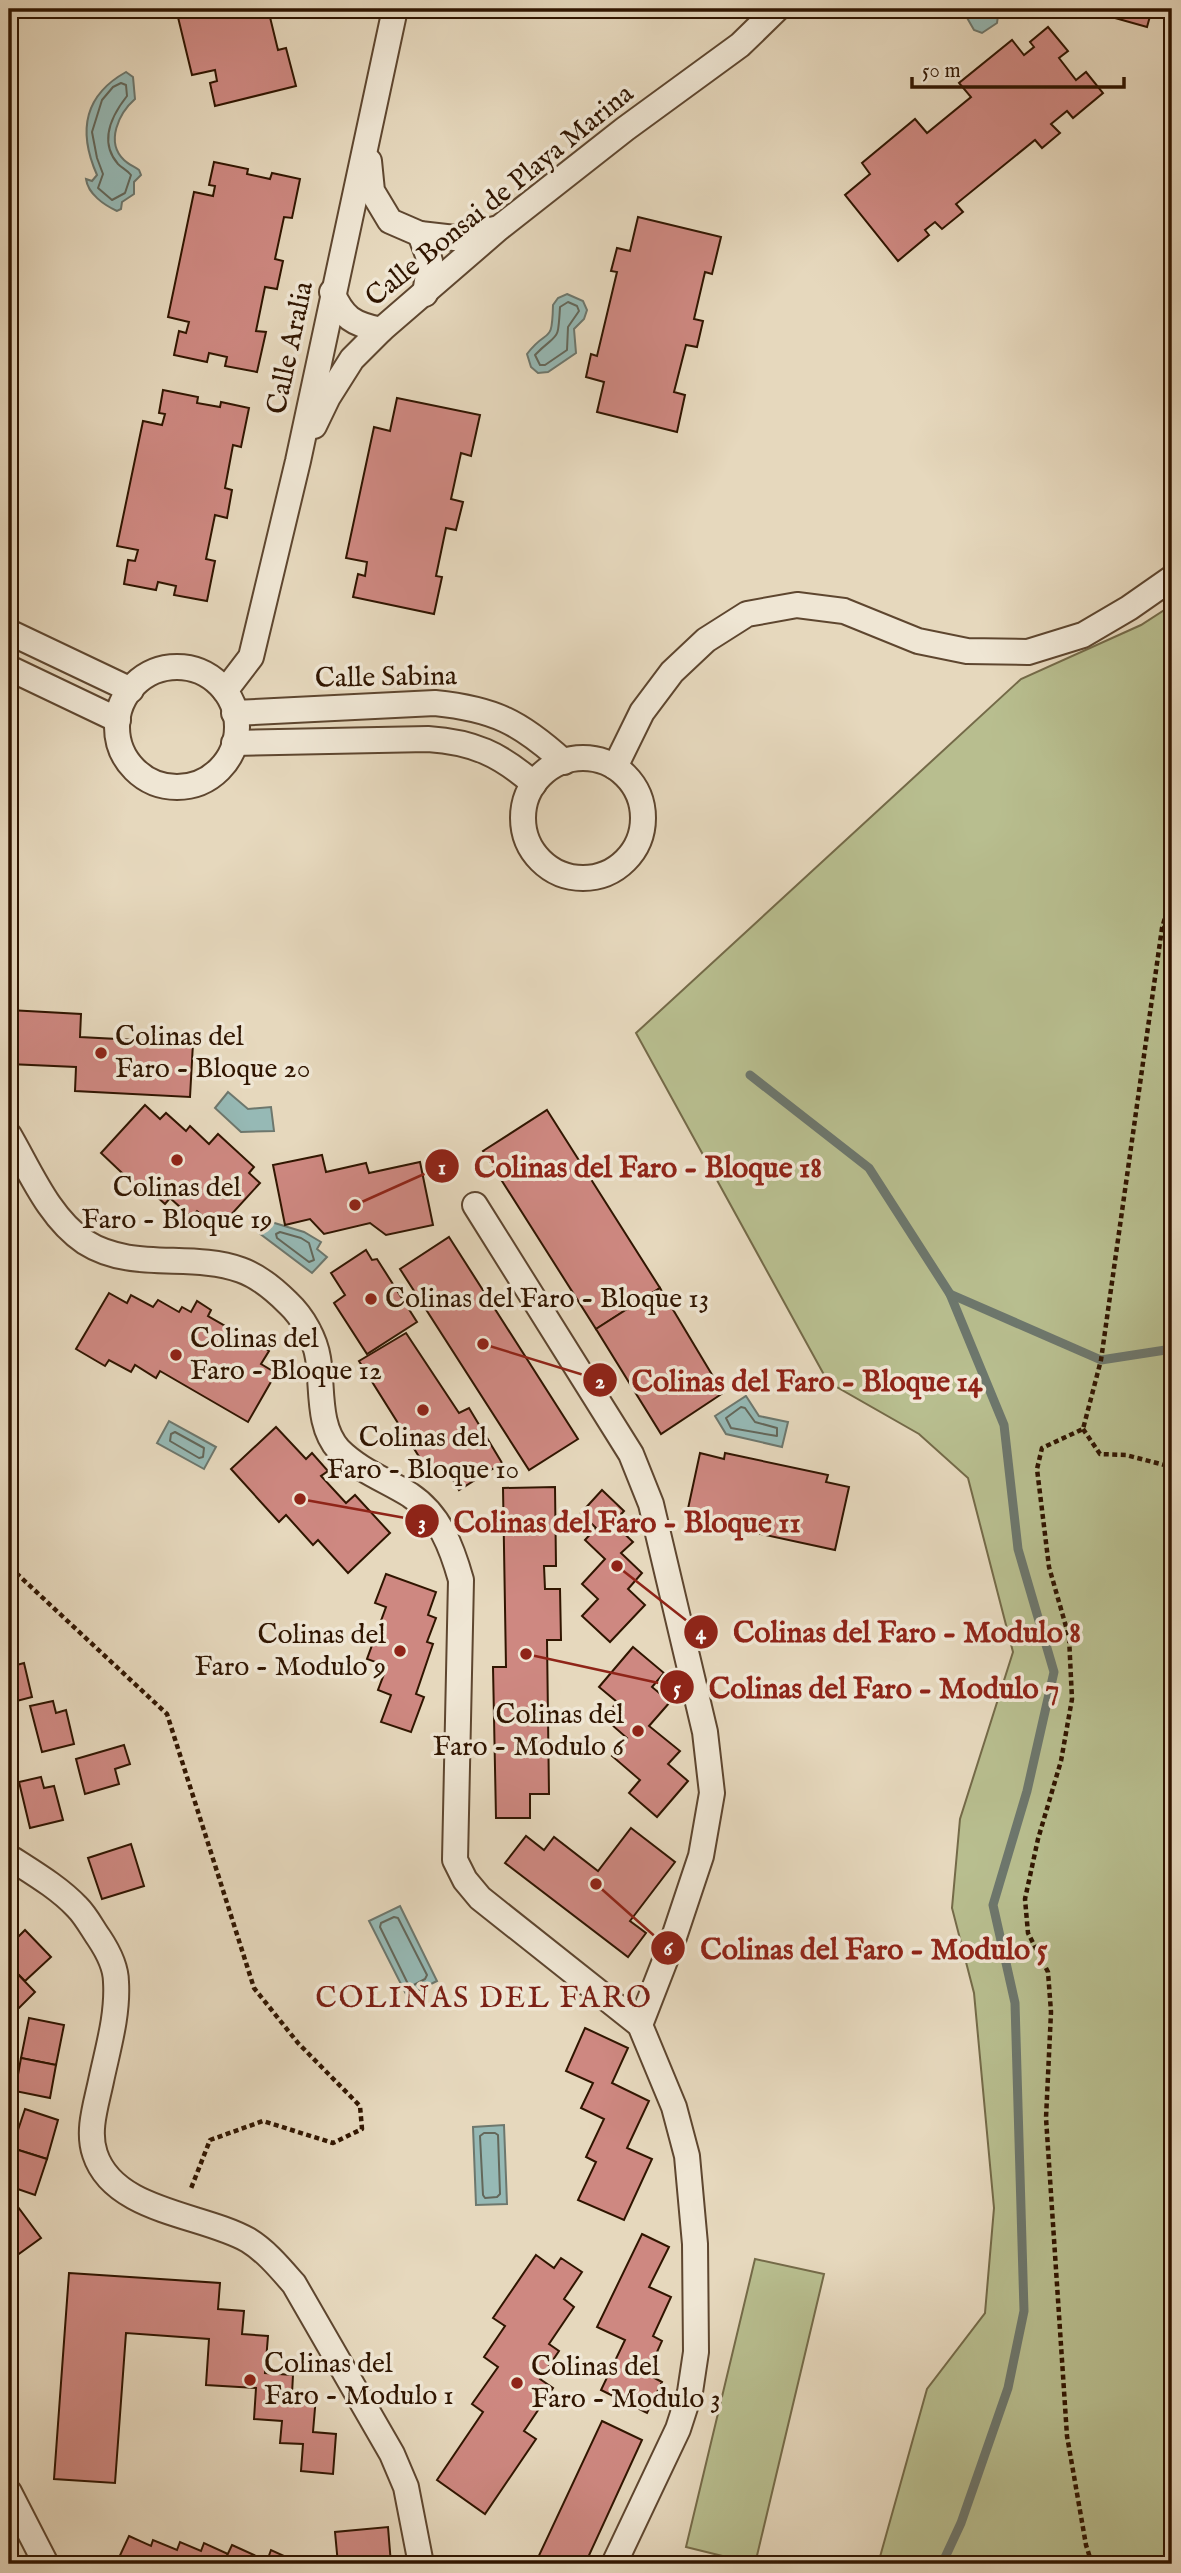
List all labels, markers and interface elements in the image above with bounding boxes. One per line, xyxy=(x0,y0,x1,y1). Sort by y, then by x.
scale bar xyxy=(912,46,1123,90)
text: 50 m xyxy=(922,58,961,85)
street label: Calle Bonsai de Playa Marina xyxy=(359,76,642,315)
street label: Calle Aralia xyxy=(260,278,322,418)
street label: Calle Sabina xyxy=(315,659,458,697)
place label: Colinas del Faro - Bloque 20 xyxy=(115,1020,310,1087)
marker: Colinas del Faro - Bloque 20 xyxy=(93,1045,109,1061)
callout: Colinas del Faro - Bloque 18 xyxy=(425,1141,835,1192)
text: Colinas del Faro - Bloque 18 xyxy=(474,1150,822,1188)
marker: Colinas del Faro - Bloque 19 xyxy=(169,1152,185,1168)
text: 1 xyxy=(438,1155,446,1182)
place label: Colinas del Faro - Bloque 19 xyxy=(81,1171,273,1238)
place label: Colinas del Faro - Bloque 13 xyxy=(385,1282,709,1317)
marker: Colinas del Faro - Bloque 13 xyxy=(363,1291,379,1307)
place label: Colinas del Faro - Bloque 12 xyxy=(190,1322,382,1389)
marker: Colinas del Faro - Bloque 12 xyxy=(168,1347,184,1363)
callout: Colinas del Faro - Bloque 14 xyxy=(583,1355,996,1406)
text: Colinas del Faro - Bloque 14 xyxy=(632,1364,983,1402)
text: 2 xyxy=(595,1369,605,1396)
marker: Colinas del Faro - Bloque 10 xyxy=(415,1402,431,1418)
place label: Colinas del Faro - Bloque 10 xyxy=(327,1421,519,1488)
callout: Colinas del Faro - Bloque 11 xyxy=(405,1496,815,1547)
text: Colinas del Faro - Bloque 11 xyxy=(453,1505,801,1543)
text: 3 xyxy=(418,1510,426,1537)
callout: Colinas del Faro - Modulo 8 xyxy=(684,1606,1095,1657)
text: Colinas del Faro - Modulo 8 xyxy=(733,1615,1081,1653)
place label: Colinas del Faro - Modulo 9 xyxy=(194,1618,386,1685)
text: 4 xyxy=(696,1620,707,1647)
marker: Colinas del Faro - Modulo 9 xyxy=(392,1643,408,1659)
callout: Colinas del Faro - Modulo 7 xyxy=(660,1662,1073,1713)
text: Colinas del Faro - Modulo 7 xyxy=(709,1671,1059,1709)
text: 5 xyxy=(673,1676,681,1703)
place label: Colinas del Faro - Modulo 6 xyxy=(433,1698,625,1765)
marker: Colinas del Faro - Modulo 6 xyxy=(630,1723,646,1739)
callout: Colinas del Faro - Modulo 5 xyxy=(651,1923,1061,1974)
text: Colinas del Faro - Modulo 5 xyxy=(700,1932,1048,1970)
text: 6 xyxy=(664,1936,674,1963)
district label: COLINAS DEL FARO xyxy=(315,1980,653,2018)
place label: Colinas del Faro - Modulo 1 xyxy=(264,2347,454,2414)
place label: Colinas del Faro - Modulo 3 xyxy=(531,2350,721,2417)
marker: Colinas del Faro - Modulo 1 xyxy=(242,2372,258,2388)
marker: Colinas del Faro - Modulo 3 xyxy=(509,2375,525,2391)

